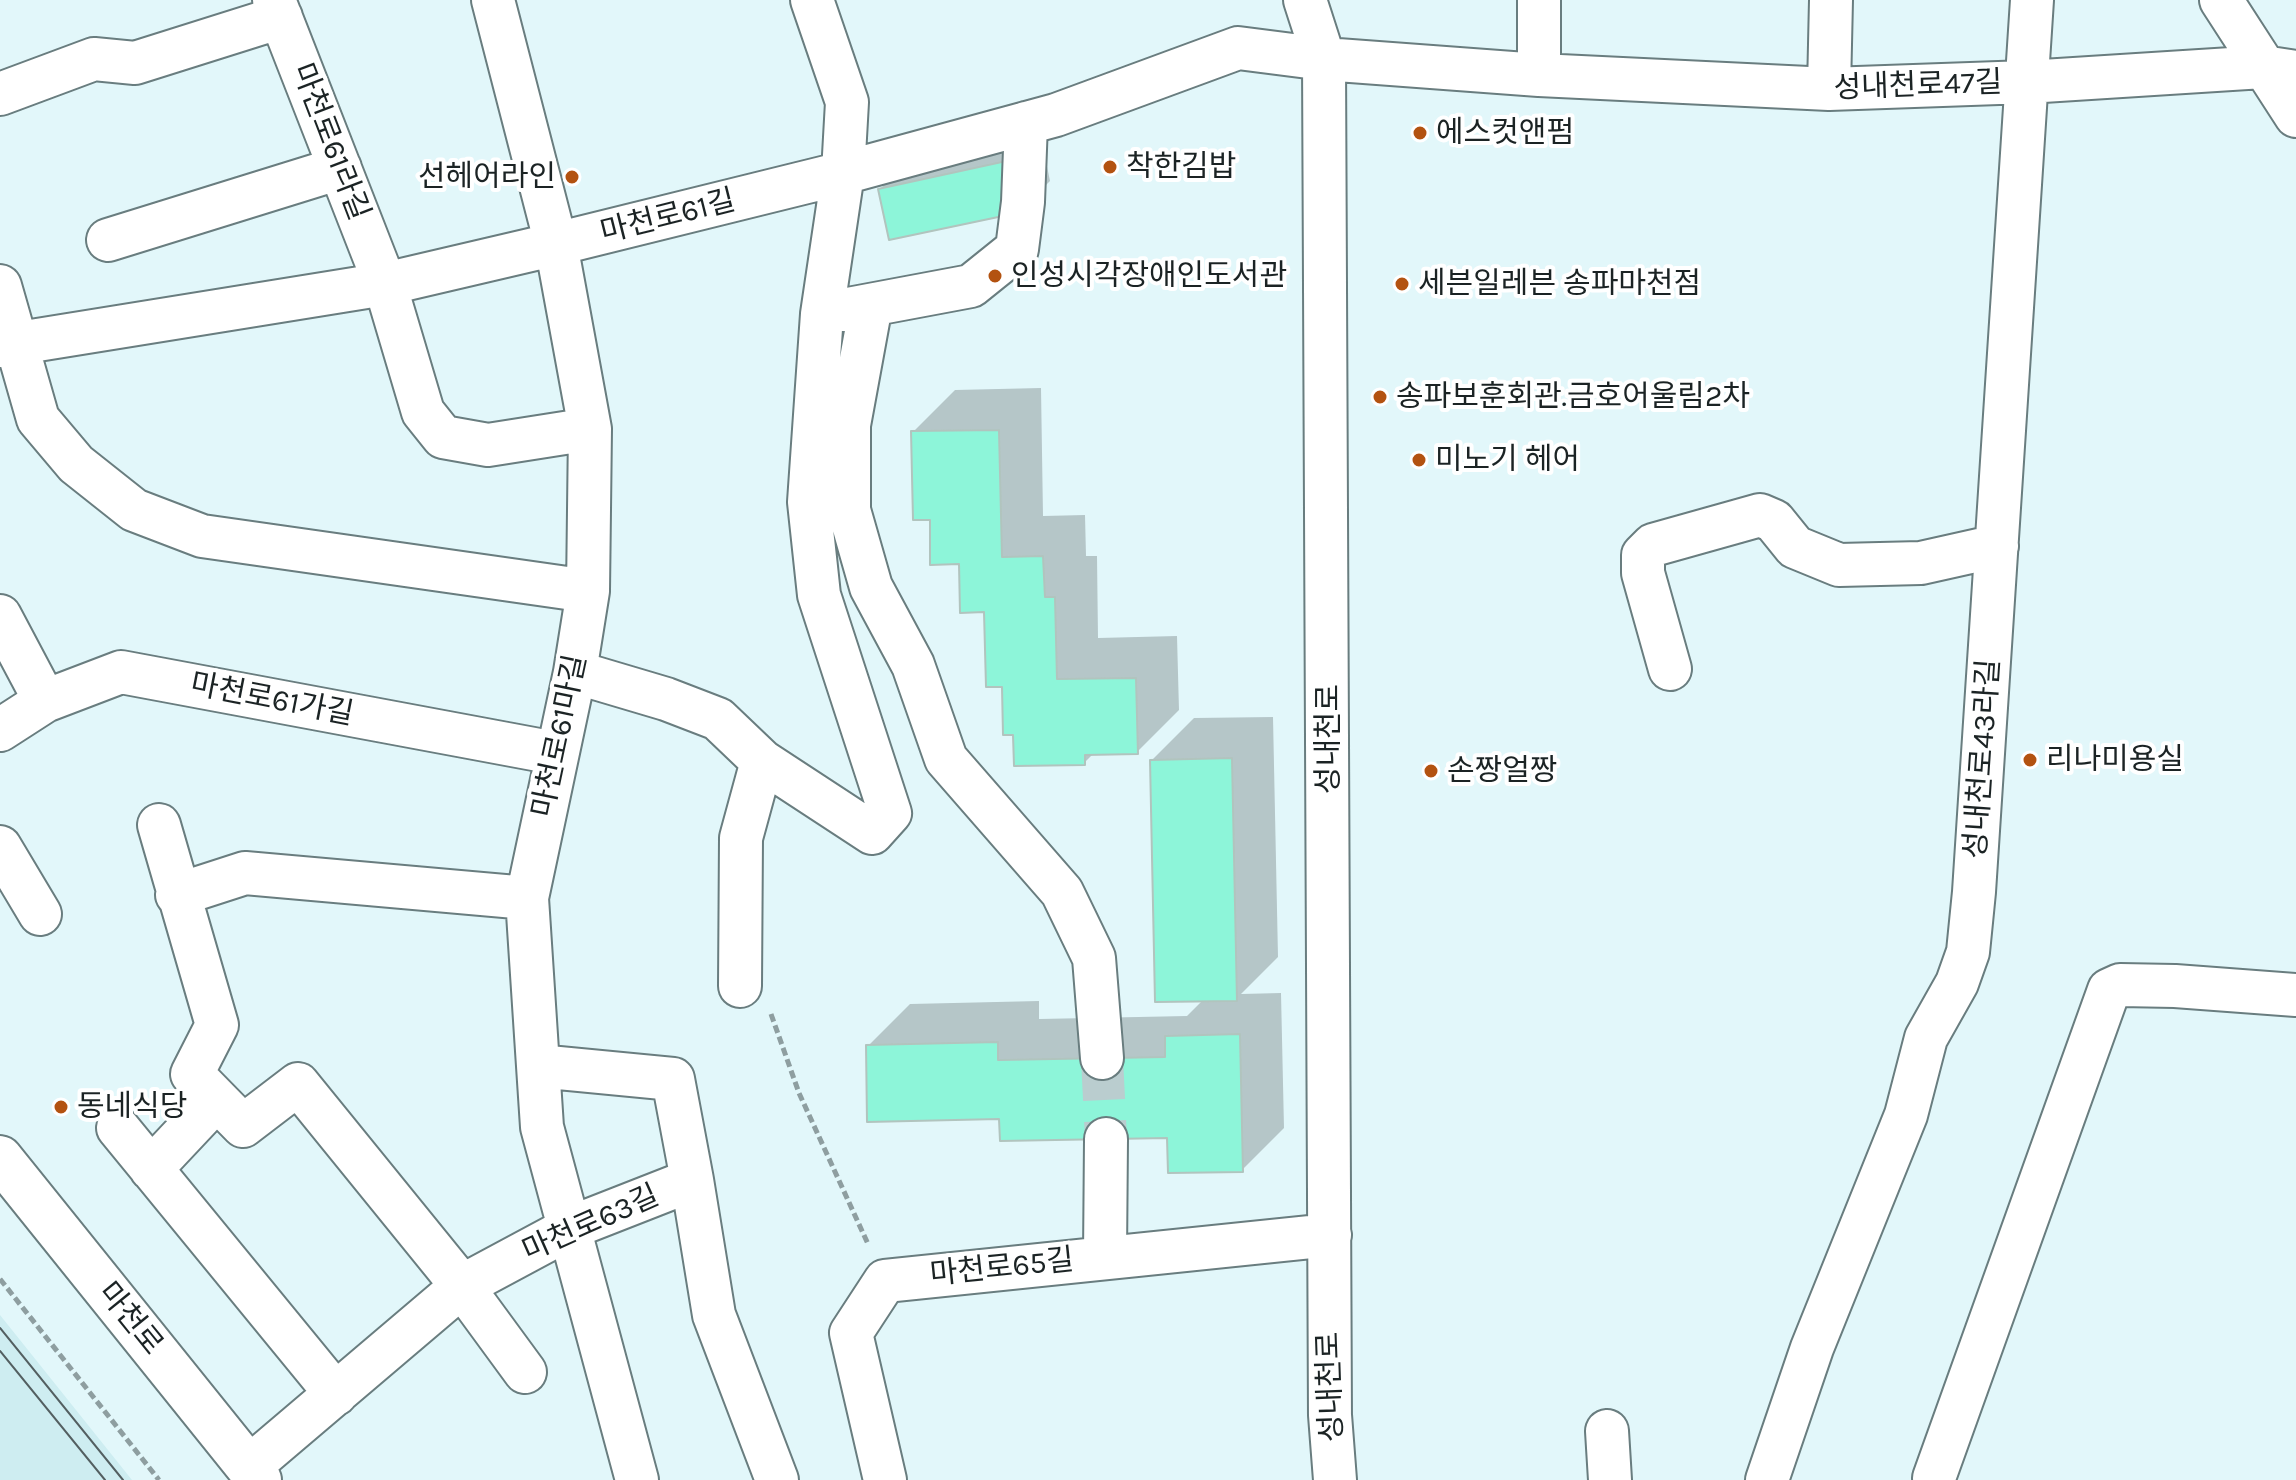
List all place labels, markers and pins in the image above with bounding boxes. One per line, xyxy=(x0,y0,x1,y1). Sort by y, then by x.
place label: 에스컷앤펌 xyxy=(1436,115,1574,151)
marker: 에스컷앤펌 xyxy=(1411,124,1429,142)
place label: 착한김밥 xyxy=(1126,149,1236,185)
marker: 착한김밥 xyxy=(1101,158,1119,176)
place label: 선헤어라인 xyxy=(418,159,556,195)
marker: 선헤어라인 xyxy=(563,168,581,186)
place label: 인성시각장애인도서관 xyxy=(1011,258,1287,294)
place label: 세븐일레븐 송파마천점 xyxy=(1418,266,1701,302)
marker: 인성시각장애인도서관 xyxy=(986,267,1004,285)
marker: 세븐일레븐 송파마천점 xyxy=(1393,275,1411,293)
place label: 송파보훈회관.금호어울림2차 xyxy=(1396,379,1750,415)
marker: 송파보훈회관.금호어울림2차 xyxy=(1371,388,1389,406)
place label: 미노기 헤어 xyxy=(1435,442,1580,478)
marker: 미노기 헤어 xyxy=(1410,451,1428,469)
place label: 리나미용실 xyxy=(2046,742,2184,778)
marker: 리나미용실 xyxy=(2021,751,2039,769)
place label: 손짱얼짱 xyxy=(1447,753,1557,789)
marker: 손짱얼짱 xyxy=(1422,762,1440,780)
place label: 동네식당 xyxy=(77,1089,187,1125)
marker: 동네식당 xyxy=(52,1098,70,1116)

